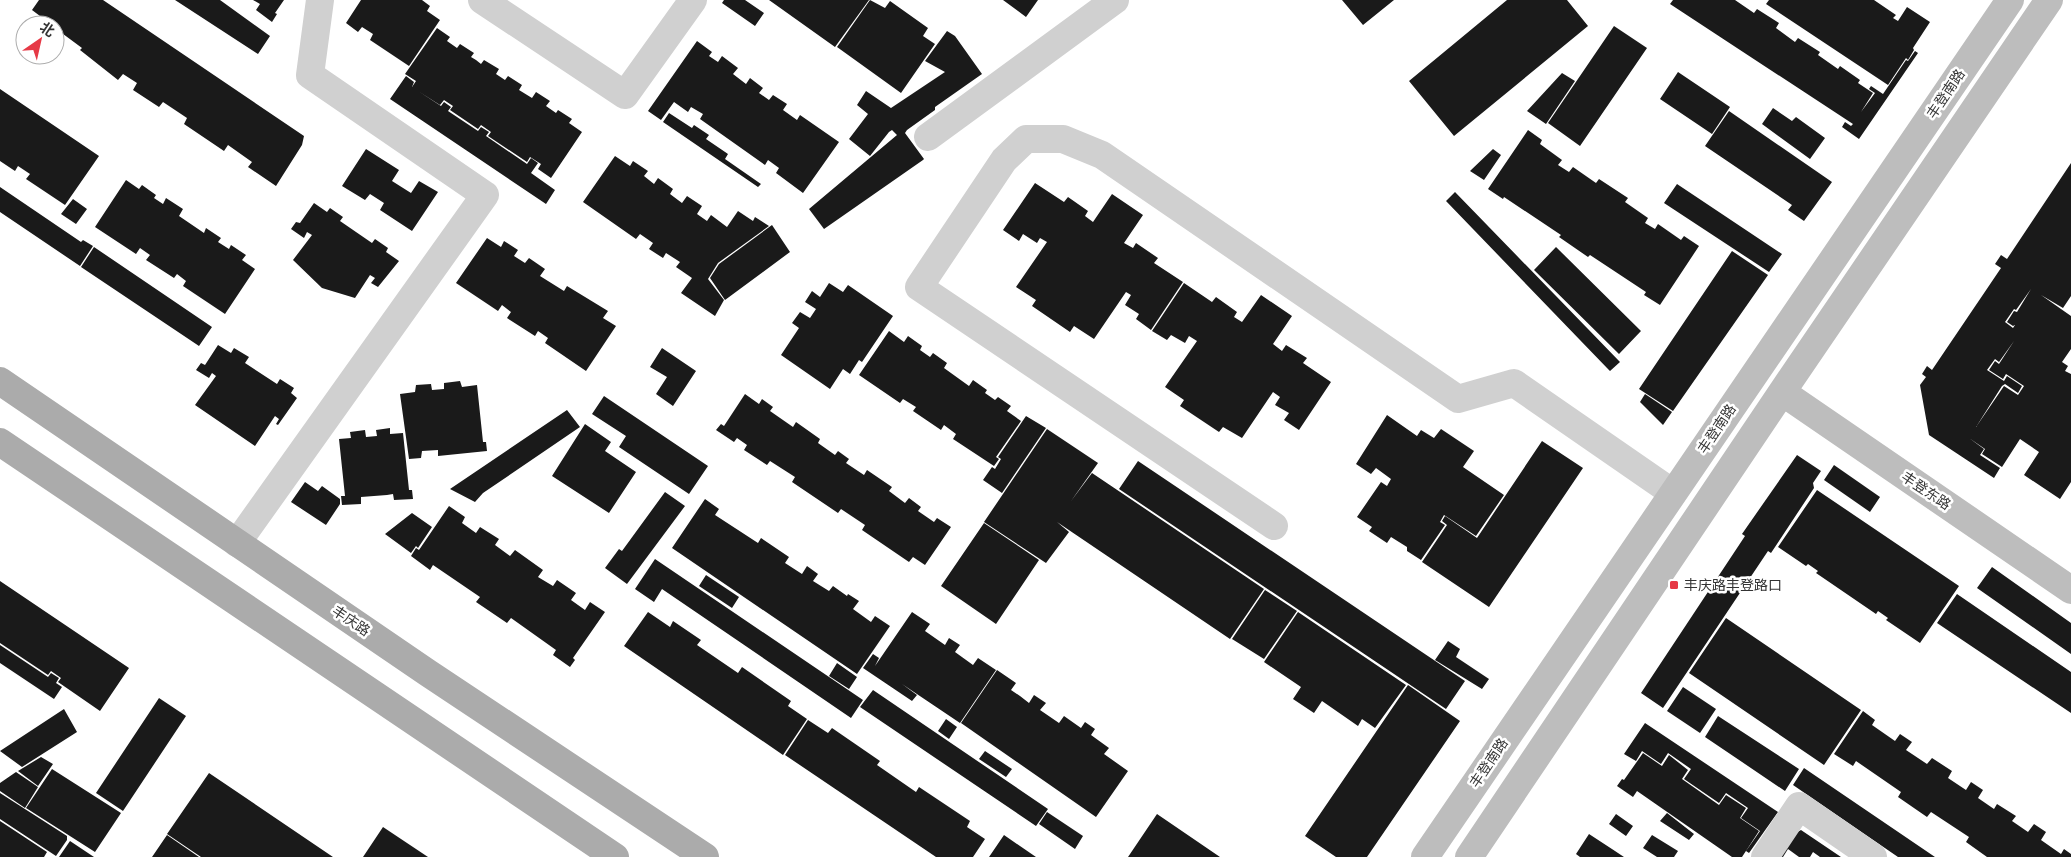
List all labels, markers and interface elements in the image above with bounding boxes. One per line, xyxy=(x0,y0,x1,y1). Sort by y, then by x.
north arrow xyxy=(15,15,65,65)
text: 北 xyxy=(36,19,58,41)
street label: 丰登南路 xyxy=(1923,66,1969,122)
street label: 丰登南路 xyxy=(1694,401,1740,457)
street label: 丰登东路 xyxy=(1898,468,1954,514)
place label: 丰庆路丰登路口 xyxy=(1684,577,1782,594)
marker: 丰庆路丰登路口 xyxy=(1668,579,1680,591)
street label: 丰庆路 xyxy=(329,602,373,640)
street label: 丰登南路 xyxy=(1466,735,1512,791)

